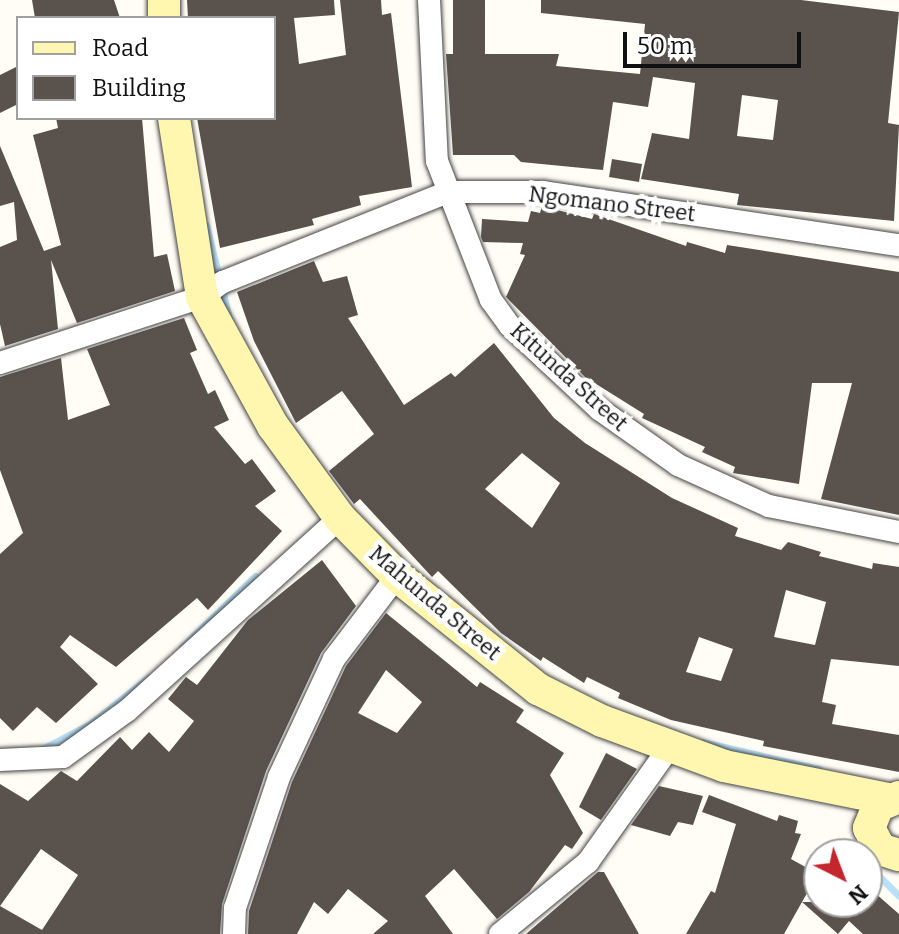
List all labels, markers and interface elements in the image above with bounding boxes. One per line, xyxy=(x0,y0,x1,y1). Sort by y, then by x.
legend xyxy=(16,16,276,120)
scale bar xyxy=(627,16,805,66)
text: 50 m xyxy=(637,32,693,60)
text: Road xyxy=(92,34,148,62)
text: Building xyxy=(92,74,186,102)
street label: Ngomano Street xyxy=(527,181,697,227)
street label: Kitunda Street xyxy=(505,317,633,437)
street label: Mahunda Street xyxy=(364,540,506,666)
north arrow xyxy=(803,838,883,918)
text: N xyxy=(843,879,873,910)

